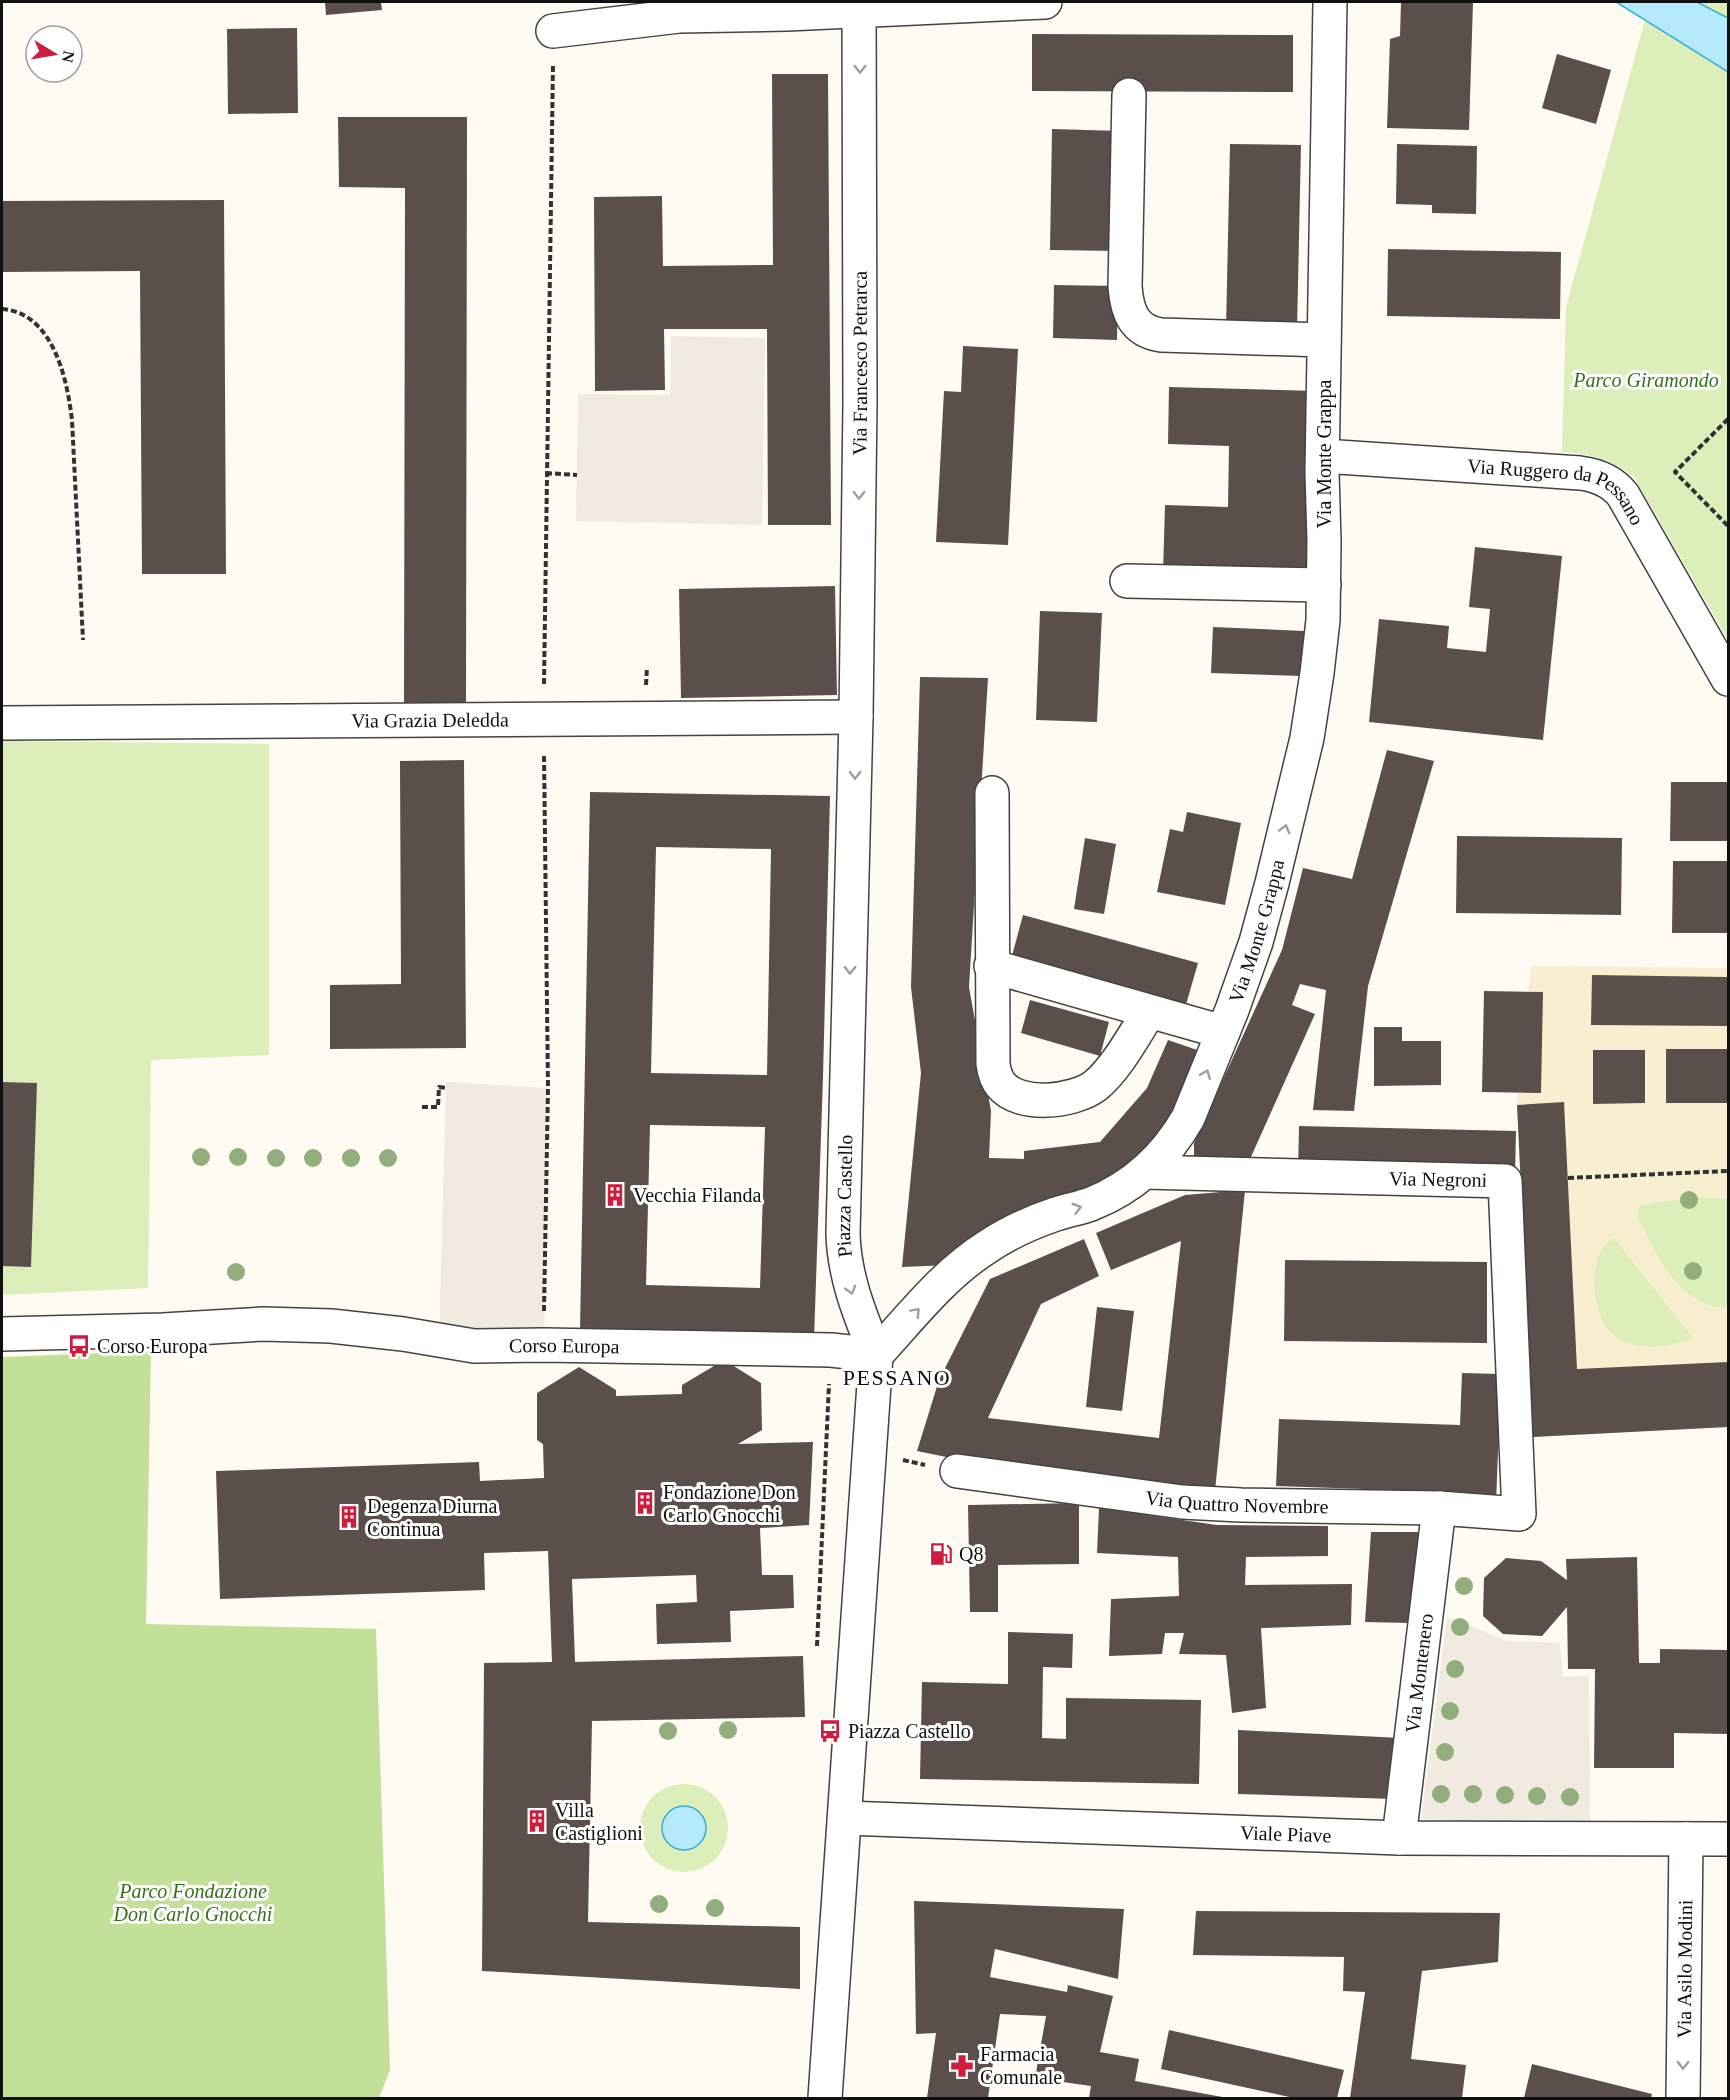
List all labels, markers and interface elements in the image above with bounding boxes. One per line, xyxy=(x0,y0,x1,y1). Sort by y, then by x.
north arrow xyxy=(24,24,84,84)
text: N xyxy=(59,49,78,64)
one-way arrow xyxy=(854,65,866,74)
street label: Via Francesco Petrarca xyxy=(848,271,871,455)
park label: Parco Giramondo xyxy=(1572,369,1719,391)
street label: Via Monte Grappa xyxy=(1313,380,1336,528)
street label: Via Ruggero da Pessano xyxy=(1466,455,1649,529)
one-way arrow xyxy=(853,491,865,500)
street label: Via Grazia Deledda xyxy=(351,708,509,732)
one-way arrow xyxy=(848,771,861,780)
one-way arrow xyxy=(1278,824,1291,834)
street label: Via Monte Grappa xyxy=(1224,857,1288,1006)
one-way arrow xyxy=(843,966,856,975)
one-way arrow xyxy=(1199,1069,1211,1080)
street label: Piazza Castello xyxy=(832,1134,856,1259)
street label: Via Negroni xyxy=(1389,1167,1488,1192)
building icon: Vecchia Filanda xyxy=(602,1182,628,1208)
place label: Vecchia Filanda xyxy=(633,1184,761,1206)
one-way arrow xyxy=(1071,1203,1082,1215)
one-way arrow xyxy=(844,1284,856,1295)
one-way arrow xyxy=(909,1308,920,1318)
bus stop icon: Corso Europa xyxy=(66,1333,92,1359)
street label: Corso Europa xyxy=(509,1334,620,1358)
place label: Corso Europa xyxy=(97,1335,208,1358)
district label: PESSANO xyxy=(843,1365,951,1390)
place label: Fondazione Don Carlo Gnocchi xyxy=(663,1481,796,1526)
street label: Via Quattro Novembre xyxy=(1144,1486,1329,1517)
building icon: Fondazione Don Carlo Gnocchi xyxy=(632,1490,658,1516)
place label: Degenza Diurna Continua xyxy=(367,1495,498,1540)
building icon: Degenza Diurna Continua xyxy=(336,1504,362,1530)
fuel station icon: Q8 xyxy=(928,1541,954,1567)
place label: Q8 xyxy=(959,1543,983,1565)
street label: Via Montenero xyxy=(1401,1612,1437,1734)
bus stop icon: Piazza Castello xyxy=(817,1718,843,1744)
place label: Piazza Castello xyxy=(848,1720,971,1742)
place label: Villa Castiglioni xyxy=(555,1799,643,1845)
building icon: Villa Castiglioni xyxy=(524,1808,550,1834)
street label: Viale Piave xyxy=(1240,1821,1332,1847)
park label: Parco Fondazione Don Carlo Gnocchi xyxy=(113,1880,272,1925)
street label: Via Asilo Modini xyxy=(1673,1899,1696,2039)
place label: Farmacia Comunale xyxy=(980,2043,1062,2088)
pharmacy icon: Farmacia Comunale xyxy=(949,2053,975,2079)
one-way arrow xyxy=(1677,2061,1689,2070)

